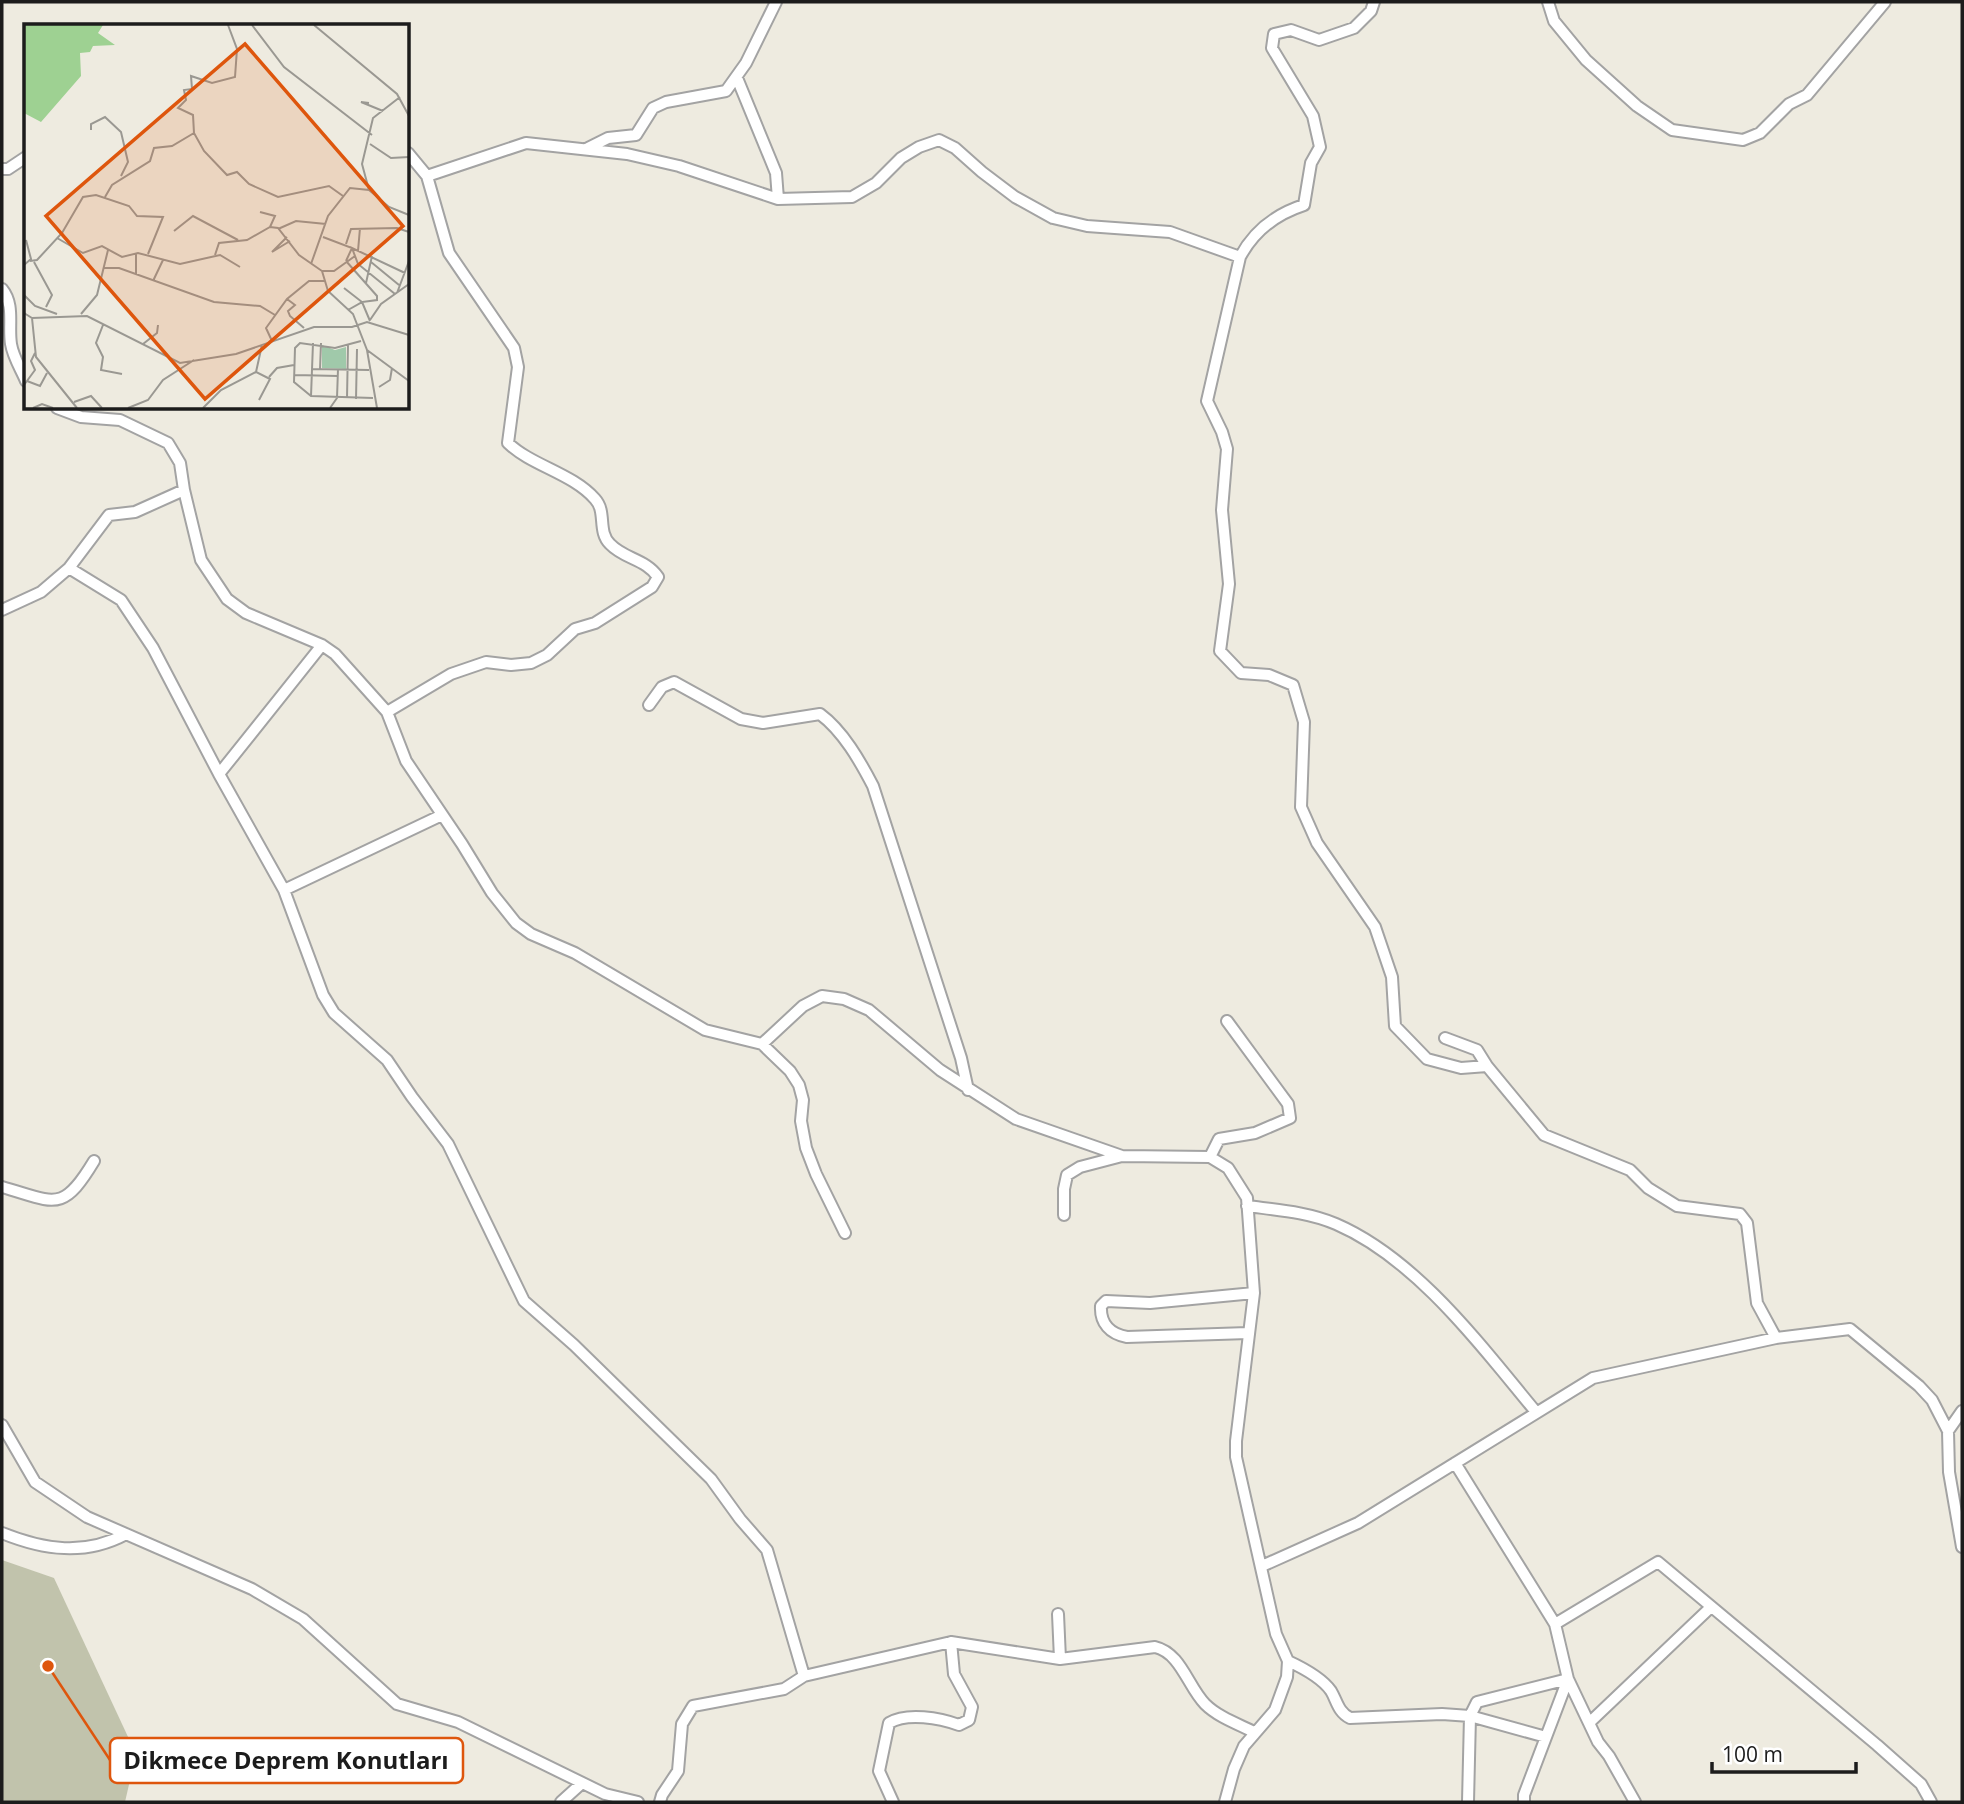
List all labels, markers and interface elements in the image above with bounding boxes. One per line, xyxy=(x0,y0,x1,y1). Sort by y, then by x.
inset map xyxy=(24,24,410,410)
scale bar xyxy=(1712,1730,1856,1774)
callout: Dikmece Deprem Konutları xyxy=(110,1738,463,1783)
text: 100 m xyxy=(1722,1740,1783,1768)
text: Dikmece Deprem Konutları xyxy=(123,1743,449,1776)

